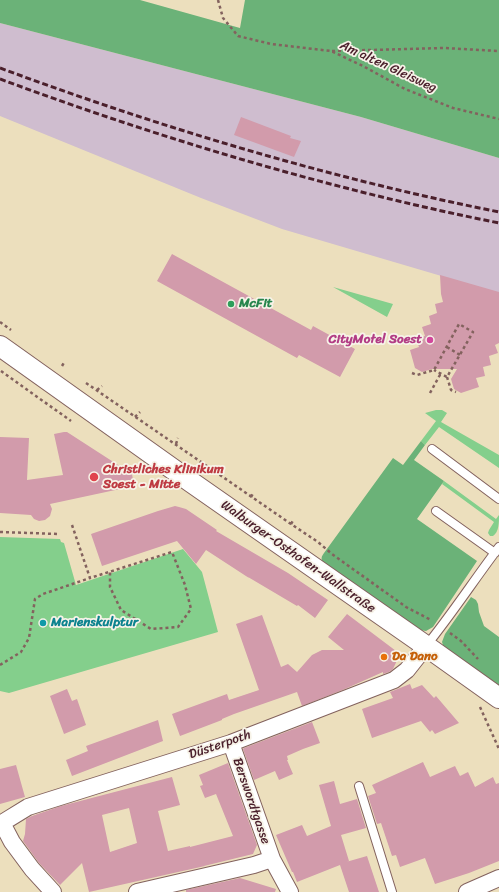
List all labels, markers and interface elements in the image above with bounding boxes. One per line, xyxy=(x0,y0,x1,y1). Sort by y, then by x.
street label: Am alten Gleisweg xyxy=(337,38,439,96)
place label: McFit xyxy=(239,296,272,312)
marker: McFit xyxy=(226,299,236,309)
place label: CityMotel Soest xyxy=(328,332,422,348)
marker: CityMotel Soest xyxy=(425,335,435,345)
place label: Christliches Klinikum Soest - Mitte xyxy=(103,462,224,493)
marker: Christliches Klinikum Soest - Mitte xyxy=(88,471,100,483)
street label: Walburger-Osthofen-Wallstraße xyxy=(218,498,378,616)
place label: Marienskulptur xyxy=(51,615,138,631)
marker: Marienskulptur xyxy=(38,618,48,628)
place label: Da Dano xyxy=(392,649,438,665)
marker: Da Dano xyxy=(379,652,389,662)
street label: Düsterpoth xyxy=(187,727,253,763)
street label: Berswordtgasse xyxy=(229,756,273,846)

